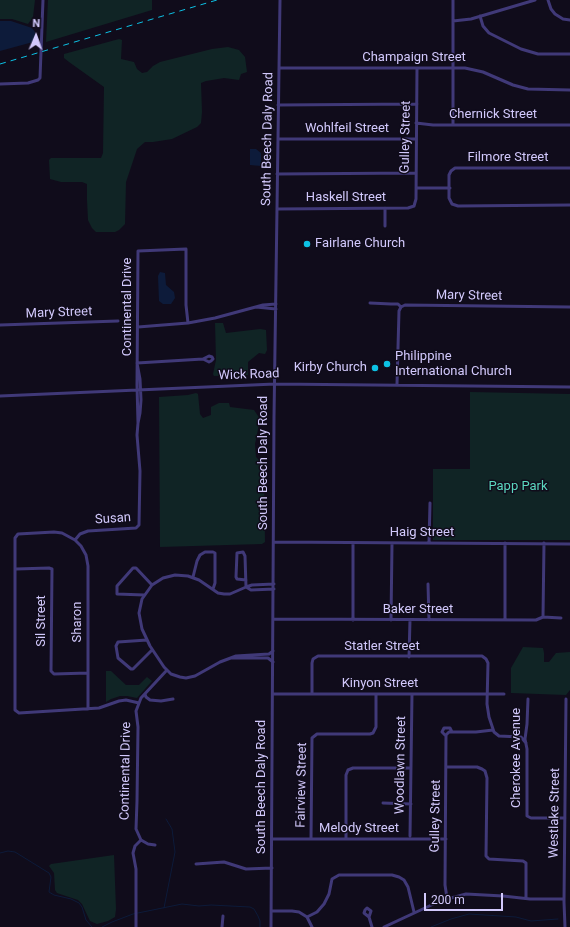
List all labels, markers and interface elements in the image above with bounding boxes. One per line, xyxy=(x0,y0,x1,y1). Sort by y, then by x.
north arrow xyxy=(16,16,56,56)
text: N xyxy=(32,17,41,30)
street label: Champaign Street xyxy=(362,50,466,66)
street label: South Beech Daly Road xyxy=(259,72,277,206)
street label: Gulley Street xyxy=(398,100,414,174)
street label: Chernick Street xyxy=(449,107,537,123)
street label: Wohlfeil Street xyxy=(305,121,389,137)
street label: Filmore Street xyxy=(467,150,549,166)
street label: Haskell Street xyxy=(306,190,386,206)
place label: Fairlane Church xyxy=(315,236,405,252)
marker: Fairlane Church xyxy=(302,239,312,249)
street label: Continental Drive xyxy=(120,258,136,356)
street label: Mary Street xyxy=(436,288,502,304)
street label: Mary Street xyxy=(25,304,93,322)
place label: Philippine International Church xyxy=(395,349,512,380)
marker: Philippine International Church xyxy=(382,359,392,369)
place label: Kirby Church xyxy=(294,360,367,376)
marker: Kirby Church xyxy=(370,363,380,373)
street label: Wick Road xyxy=(218,366,280,384)
street label: South Beech Daly Road xyxy=(256,396,272,530)
park label: Papp Park xyxy=(488,479,548,495)
street label: Susan xyxy=(95,510,131,528)
street label: Haig Street xyxy=(390,525,454,541)
street label: Sil Street xyxy=(34,595,50,647)
street label: Sharon xyxy=(70,602,86,642)
street label: Baker Street xyxy=(383,602,453,618)
street label: Statler Street xyxy=(344,639,420,655)
street label: Kinyon Street xyxy=(342,676,418,692)
street label: Cherokee Avenue xyxy=(509,708,525,808)
street label: Woodlawn Street xyxy=(392,716,410,814)
street label: South Beech Daly Road xyxy=(254,720,270,854)
street label: Continental Drive xyxy=(117,722,135,820)
street label: Fairview Street xyxy=(293,742,311,828)
street label: Westlake Street xyxy=(546,768,564,858)
street label: Gulley Street xyxy=(428,779,444,853)
street label: Melody Street xyxy=(319,821,399,837)
scale bar xyxy=(426,885,505,911)
text: 200 m xyxy=(431,893,465,907)

